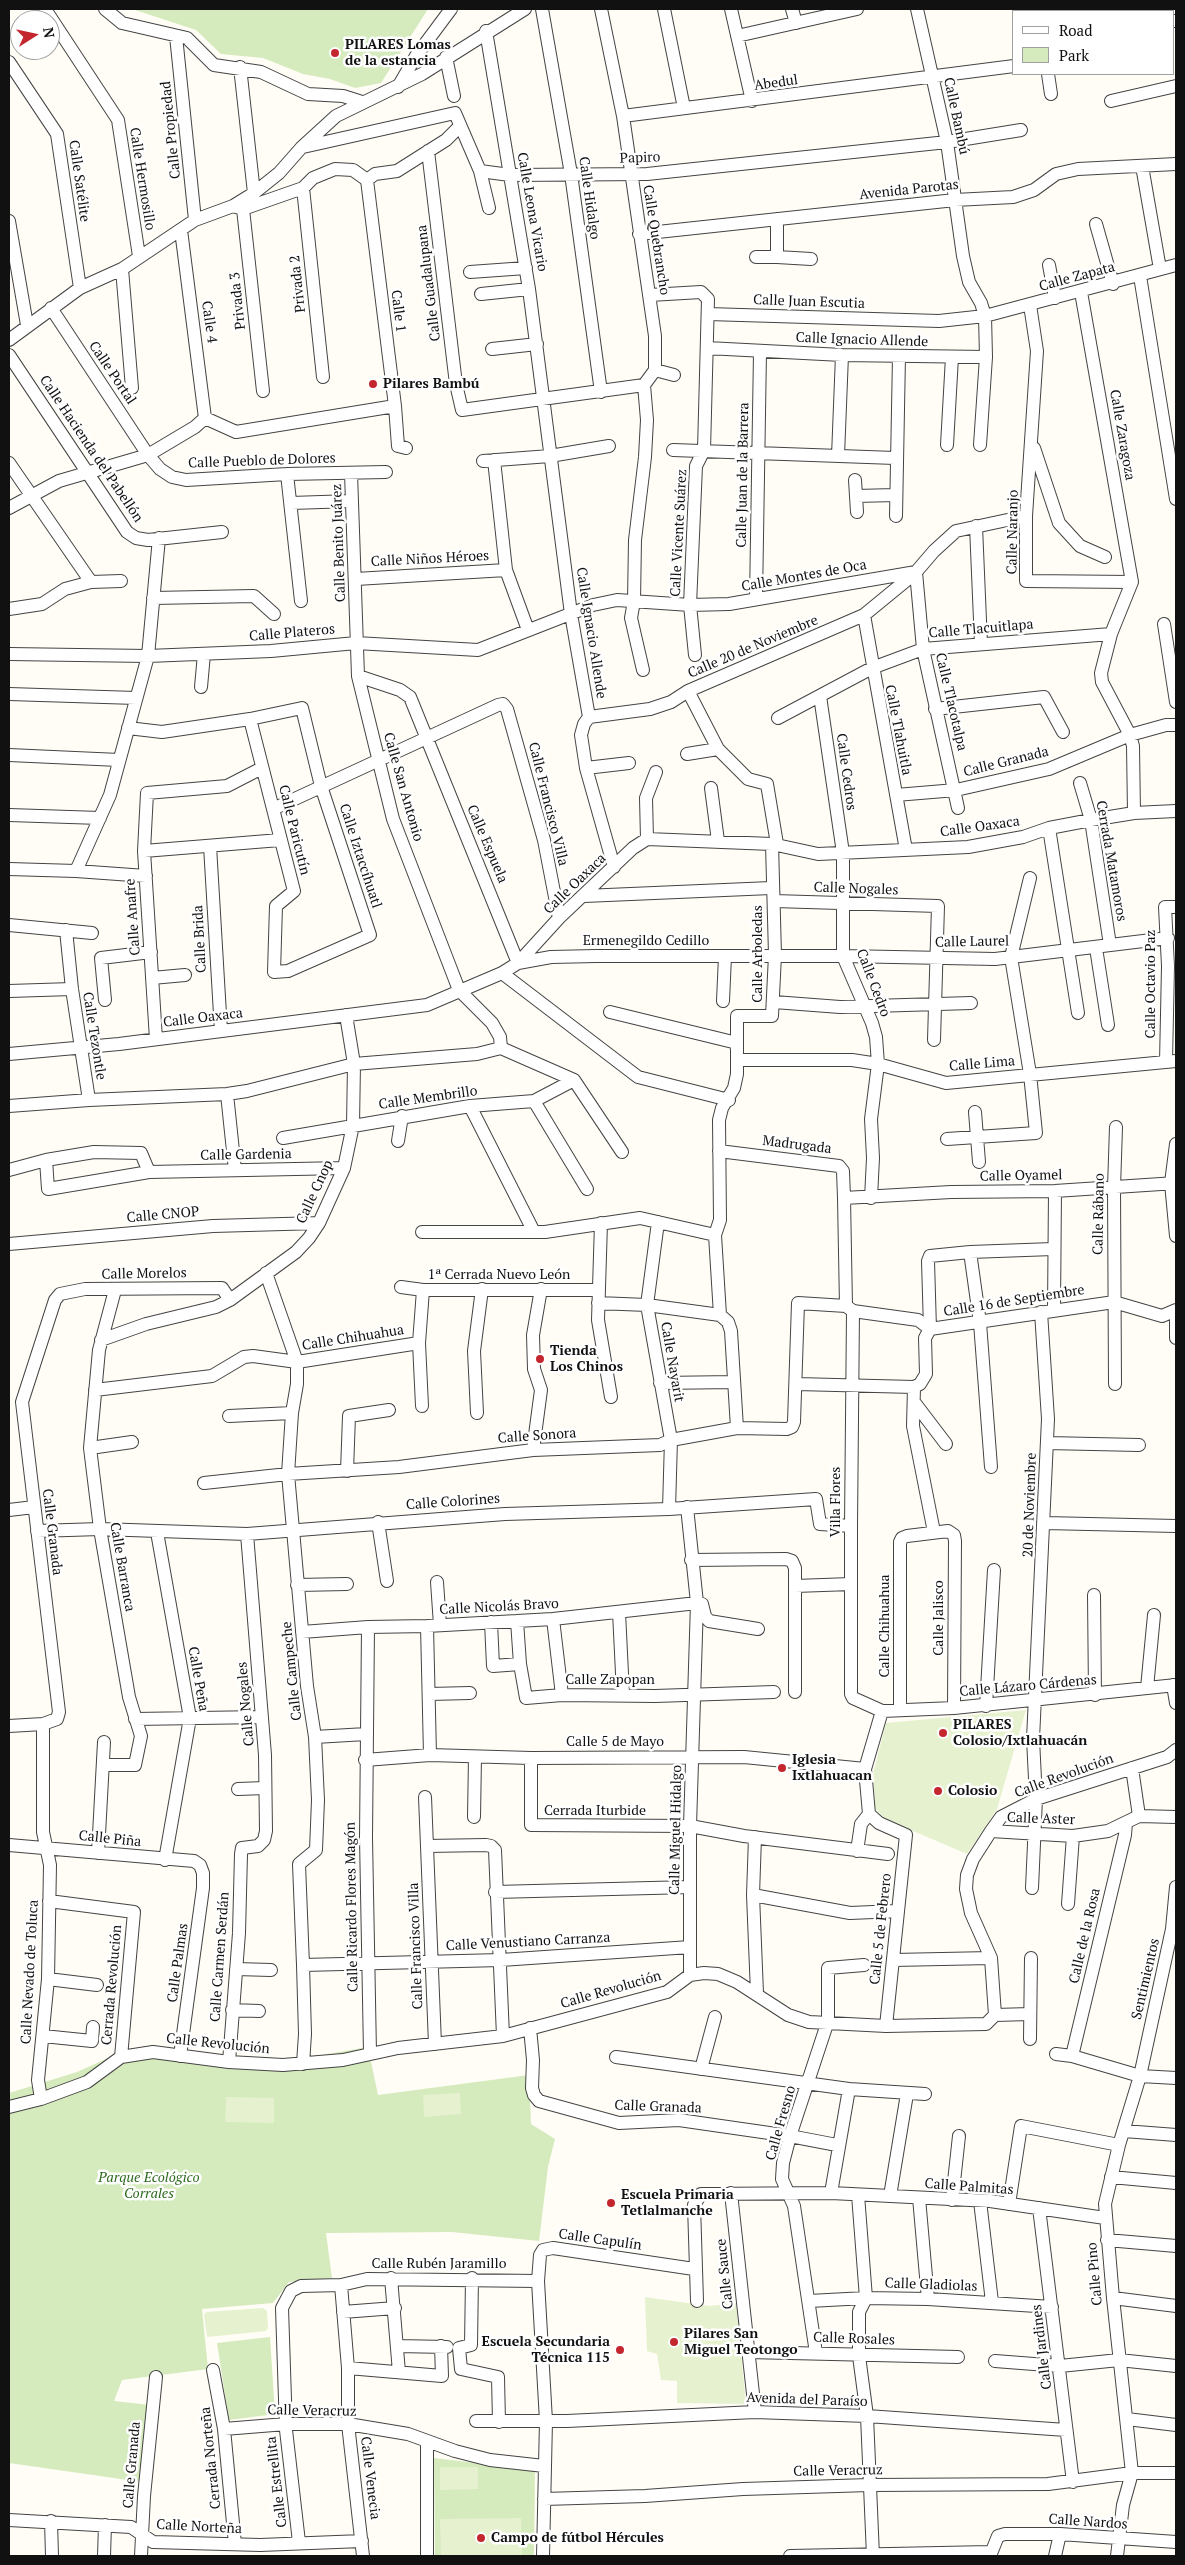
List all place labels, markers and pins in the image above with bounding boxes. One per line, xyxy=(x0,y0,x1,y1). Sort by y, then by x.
place label: PILARES Lomas de la estancia xyxy=(345,37,451,70)
marker: PILARES Lomas de la estancia xyxy=(329,47,341,59)
place label: Pilares Bambú xyxy=(383,376,479,392)
marker: Pilares Bambú xyxy=(367,378,379,390)
place label: Tienda Los Chinos xyxy=(550,1343,623,1375)
marker: Tienda Los Chinos xyxy=(534,1353,546,1365)
place label: PILARES Colosio/Ixtlahuacán xyxy=(953,1717,1087,1750)
marker: PILARES Colosio/Ixtlahuacán xyxy=(937,1727,949,1739)
place label: Iglesia Ixtlahuacan xyxy=(792,1752,872,1784)
marker: Iglesia Ixtlahuacan xyxy=(776,1762,788,1774)
place label: Colosio xyxy=(948,1783,997,1799)
marker: Colosio xyxy=(932,1785,944,1797)
place label: Escuela Primaria Tetlalmanche xyxy=(621,2187,734,2220)
marker: Escuela Primaria Tetlalmanche xyxy=(605,2197,617,2209)
place label: Pilares San Miguel Teotongo xyxy=(684,2326,798,2358)
place label: Escuela Secundaria Técnica 115 xyxy=(481,2334,610,2366)
marker: Pilares San Miguel Teotongo xyxy=(668,2336,680,2348)
marker: Escuela Secundaria Técnica 115 xyxy=(614,2344,626,2356)
place label: Campo de fútbol Hércules xyxy=(491,2530,664,2546)
marker: Campo de fútbol Hércules xyxy=(475,2532,487,2544)

